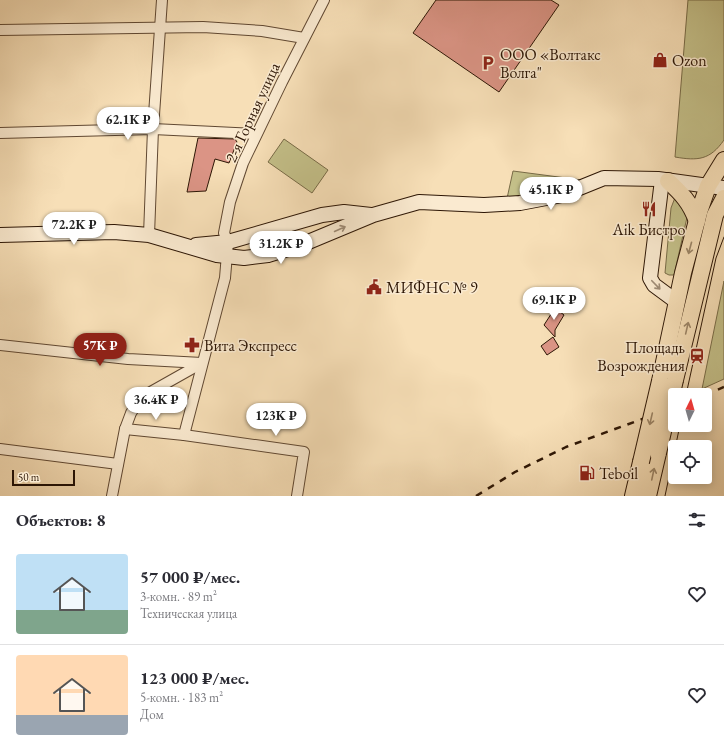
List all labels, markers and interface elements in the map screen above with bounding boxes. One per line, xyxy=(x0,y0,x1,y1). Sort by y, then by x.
place label: ООО «Волтакс Волга" xyxy=(500,44,601,83)
place label: Ozon xyxy=(672,50,707,71)
shop icon: Ozon xyxy=(651,51,669,69)
parking icon: ООО «Волтакс Волга" xyxy=(479,54,497,72)
street label: 2-я Горная улица xyxy=(220,58,285,166)
pin: 62.1K ₽ xyxy=(91,107,165,141)
text: 62.1K ₽ xyxy=(106,111,150,128)
pin: 45.1K ₽ xyxy=(514,177,588,211)
text: 45.1K ₽ xyxy=(529,181,573,198)
restaurant icon: Aik Бистро xyxy=(640,200,658,218)
pin: 72.2K ₽ xyxy=(37,212,111,246)
text: 72.2K ₽ xyxy=(52,216,96,233)
place label: Aik Бистро xyxy=(612,219,685,240)
one-way arrow xyxy=(334,225,346,232)
pin: 31.2K ₽ xyxy=(244,231,318,265)
text: 31.2K ₽ xyxy=(259,235,303,252)
one-way arrow xyxy=(686,241,693,254)
place label: МИФНС № 9 xyxy=(386,277,478,298)
public building icon: МИФНС № 9 xyxy=(365,278,383,296)
one-way arrow xyxy=(651,280,661,290)
pin: 69.1K ₽ xyxy=(517,287,591,321)
text: 69.1K ₽ xyxy=(532,291,576,308)
one-way arrow xyxy=(684,322,691,335)
pin: 57K ₽ xyxy=(72,333,128,367)
place label: Вита Экспресс xyxy=(204,335,297,356)
pharmacy icon: Вита Экспресс xyxy=(183,336,201,354)
text: 57K ₽ xyxy=(83,337,117,354)
place label: Площадь Возрождения xyxy=(597,337,685,376)
station icon: Площадь Возрождения xyxy=(688,347,706,365)
pin: 36.4K ₽ xyxy=(119,387,193,421)
north arrow xyxy=(668,388,712,432)
map controls xyxy=(668,388,712,484)
text: 36.4K ₽ xyxy=(134,391,178,408)
pin: 123K ₽ xyxy=(243,403,309,437)
text: 123K ₽ xyxy=(255,407,297,424)
one-way arrow xyxy=(647,412,654,425)
button: locate xyxy=(668,440,712,484)
place label: Teboil xyxy=(599,463,638,484)
fuel station icon: Teboil xyxy=(578,464,596,482)
scale bar xyxy=(12,468,75,487)
one-way arrow xyxy=(650,468,658,481)
text: 50 m xyxy=(18,470,39,484)
text: Объектов: 8 xyxy=(16,509,106,531)
icon: filters xyxy=(686,509,708,531)
text: 57 000 ₽/мес. xyxy=(140,566,240,588)
icon: home xyxy=(48,570,96,618)
icon: heart xyxy=(686,583,708,605)
text: 3-комн. · 89 m² xyxy=(140,588,217,605)
text: Техническая улица xyxy=(140,605,237,622)
text: 123 000 ₽/мес. xyxy=(140,667,249,689)
icon: home xyxy=(48,671,96,719)
icon: heart xyxy=(686,684,708,706)
text: 5-комн. · 183 m² xyxy=(140,689,223,706)
text: Дом xyxy=(140,706,164,723)

